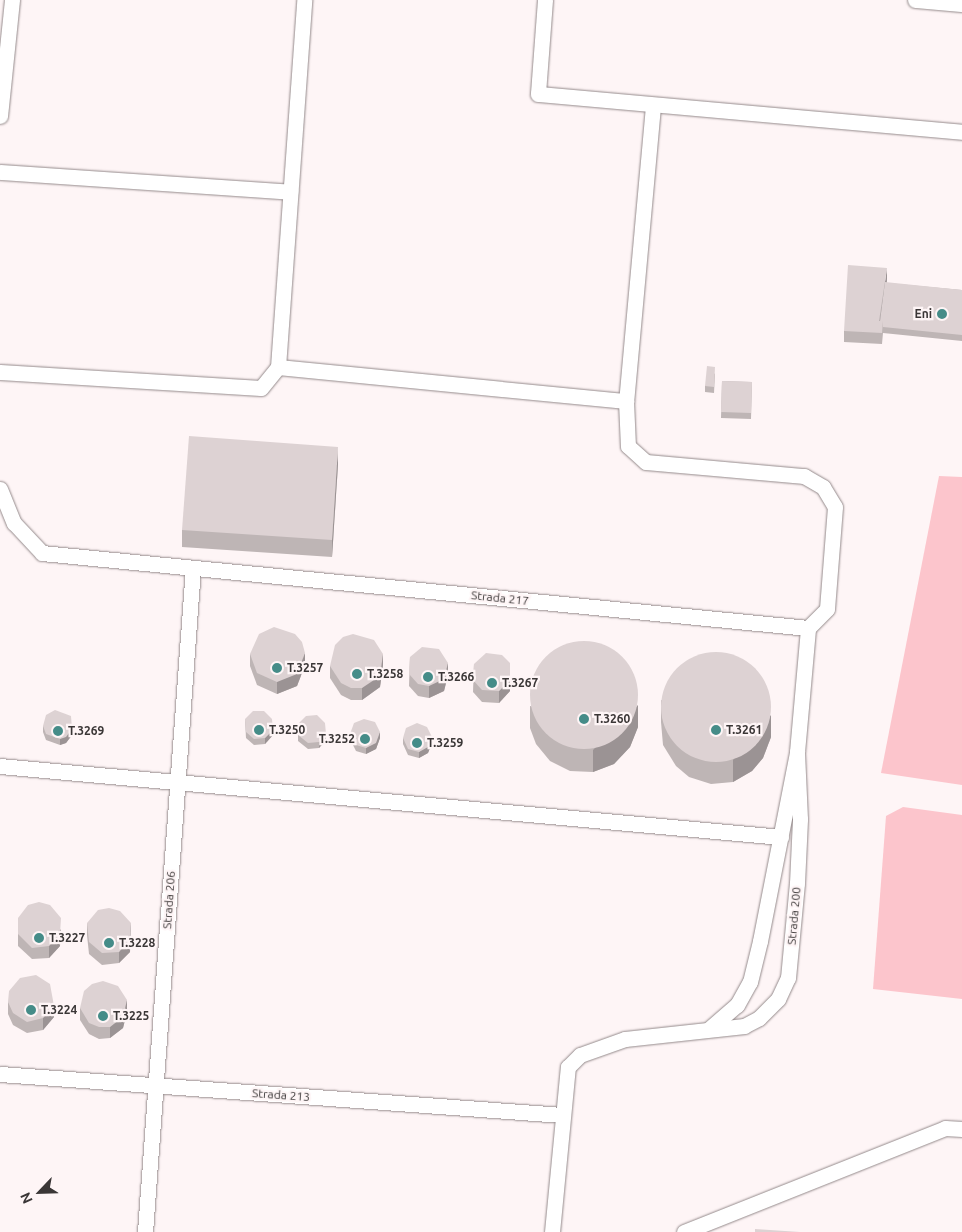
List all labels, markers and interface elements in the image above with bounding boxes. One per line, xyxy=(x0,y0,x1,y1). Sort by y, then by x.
place label: Eni xyxy=(915,307,932,321)
marker: Eni xyxy=(936,308,948,320)
street label: Strada 217 xyxy=(470,588,530,608)
place label: T.3257 xyxy=(287,661,323,675)
marker: T.3257 xyxy=(271,662,283,674)
place label: T.3258 xyxy=(367,667,403,681)
marker: T.3258 xyxy=(351,668,363,680)
place label: T.3266 xyxy=(438,670,474,684)
marker: T.3266 xyxy=(422,671,434,683)
place label: T.3267 xyxy=(502,676,538,690)
marker: T.3267 xyxy=(486,677,498,689)
place label: T.3260 xyxy=(594,712,630,726)
marker: T.3260 xyxy=(578,713,590,725)
place label: T.3250 xyxy=(269,723,305,737)
place label: T.3261 xyxy=(726,723,762,737)
place label: T.3269 xyxy=(68,724,104,738)
marker: T.3250 xyxy=(253,724,265,736)
marker: T.3261 xyxy=(710,724,722,736)
marker: T.3269 xyxy=(52,725,64,737)
place label: T.3252 xyxy=(319,732,355,746)
marker: T.3252 xyxy=(359,733,371,745)
place label: T.3259 xyxy=(427,736,463,750)
marker: T.3259 xyxy=(411,737,423,749)
street label: Strada 206 xyxy=(160,871,178,929)
street label: Strada 200 xyxy=(784,887,804,945)
place label: T.3227 xyxy=(49,931,85,945)
marker: T.3227 xyxy=(33,932,45,944)
place label: T.3228 xyxy=(119,936,155,950)
marker: T.3228 xyxy=(103,937,115,949)
place label: T.3224 xyxy=(41,1003,77,1017)
marker: T.3224 xyxy=(25,1004,37,1016)
place label: T.3225 xyxy=(113,1009,149,1023)
marker: T.3225 xyxy=(97,1010,109,1022)
street label: Strada 213 xyxy=(252,1086,310,1104)
north arrow xyxy=(15,1167,65,1217)
text: N xyxy=(17,1190,36,1206)

